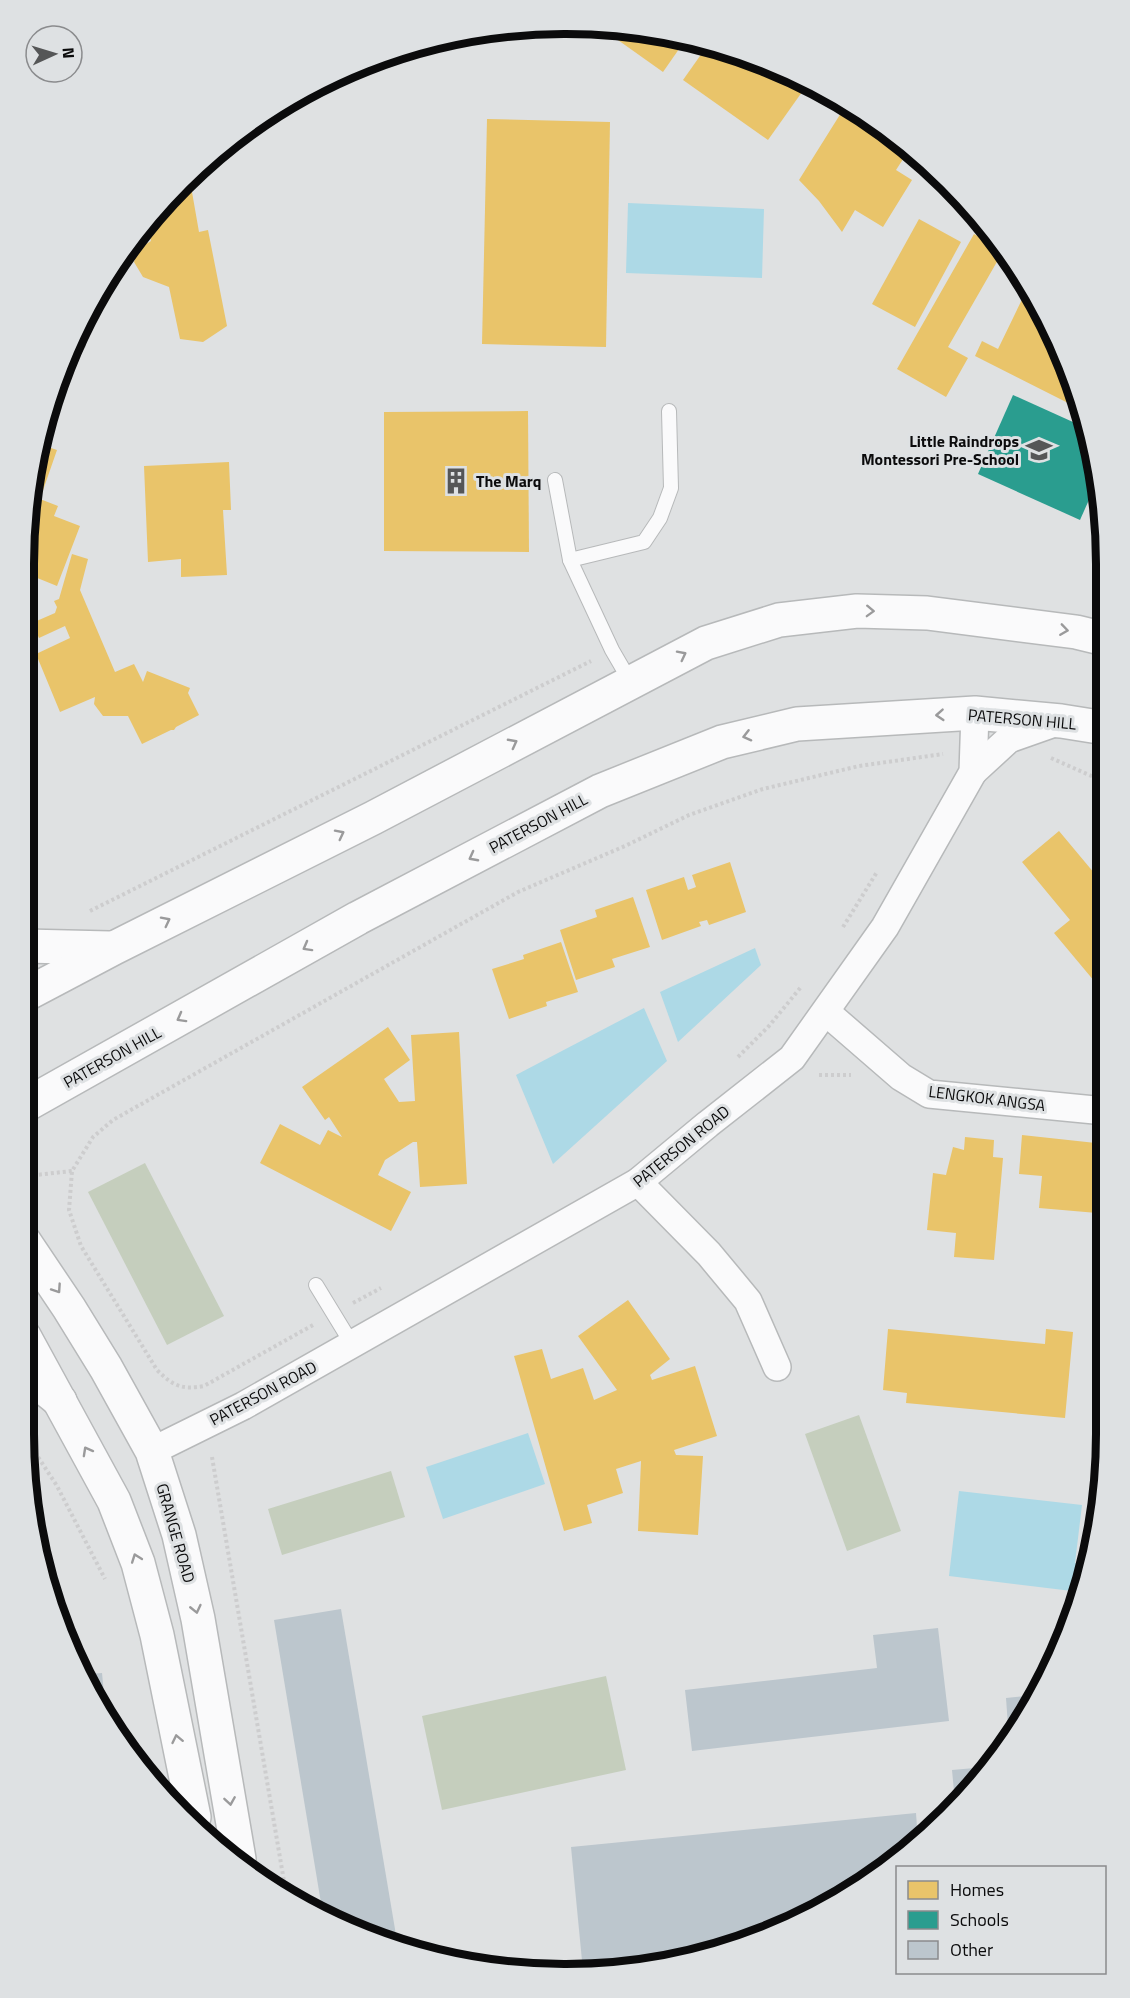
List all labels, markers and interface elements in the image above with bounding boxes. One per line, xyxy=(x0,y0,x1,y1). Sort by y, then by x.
north arrow xyxy=(24,24,84,84)
text: N xyxy=(57,47,81,59)
place label: Little Raindrops Montessori Pre-School xyxy=(861,429,1019,471)
school or university icon: Little Raindrops Montessori Pre-School xyxy=(1024,435,1054,465)
building icon: The Marq xyxy=(441,466,471,496)
place label: The Marq xyxy=(476,469,542,493)
one-way arrow xyxy=(866,605,875,618)
one-way arrow xyxy=(1060,624,1069,636)
one-way arrow xyxy=(676,651,687,662)
street label: PATERSON HILL xyxy=(967,702,1077,736)
one-way arrow xyxy=(936,708,945,721)
one-way arrow xyxy=(742,729,752,742)
one-way arrow xyxy=(507,739,517,750)
street label: PATERSON HILL xyxy=(484,787,592,859)
one-way arrow xyxy=(334,830,345,841)
one-way arrow xyxy=(469,850,480,861)
one-way arrow xyxy=(160,917,171,929)
one-way arrow xyxy=(303,940,313,951)
one-way arrow xyxy=(176,1011,187,1022)
street label: PATERSON HILL xyxy=(59,1020,166,1094)
street label: LENGKOK ANGSA xyxy=(927,1079,1047,1117)
street label: PATERSON ROAD xyxy=(627,1099,735,1193)
one-way arrow xyxy=(50,1283,61,1294)
street label: PATERSON ROAD xyxy=(205,1355,321,1431)
one-way arrow xyxy=(83,1447,94,1457)
street label: GRANGE ROAD xyxy=(150,1481,202,1585)
one-way arrow xyxy=(131,1553,144,1564)
one-way arrow xyxy=(189,1603,202,1613)
one-way arrow xyxy=(171,1734,184,1744)
one-way arrow xyxy=(223,1796,235,1805)
legend xyxy=(896,1866,1106,1974)
text: Homes xyxy=(950,1876,1004,1903)
text: Schools xyxy=(950,1906,1009,1933)
text: Other xyxy=(950,1936,993,1963)

